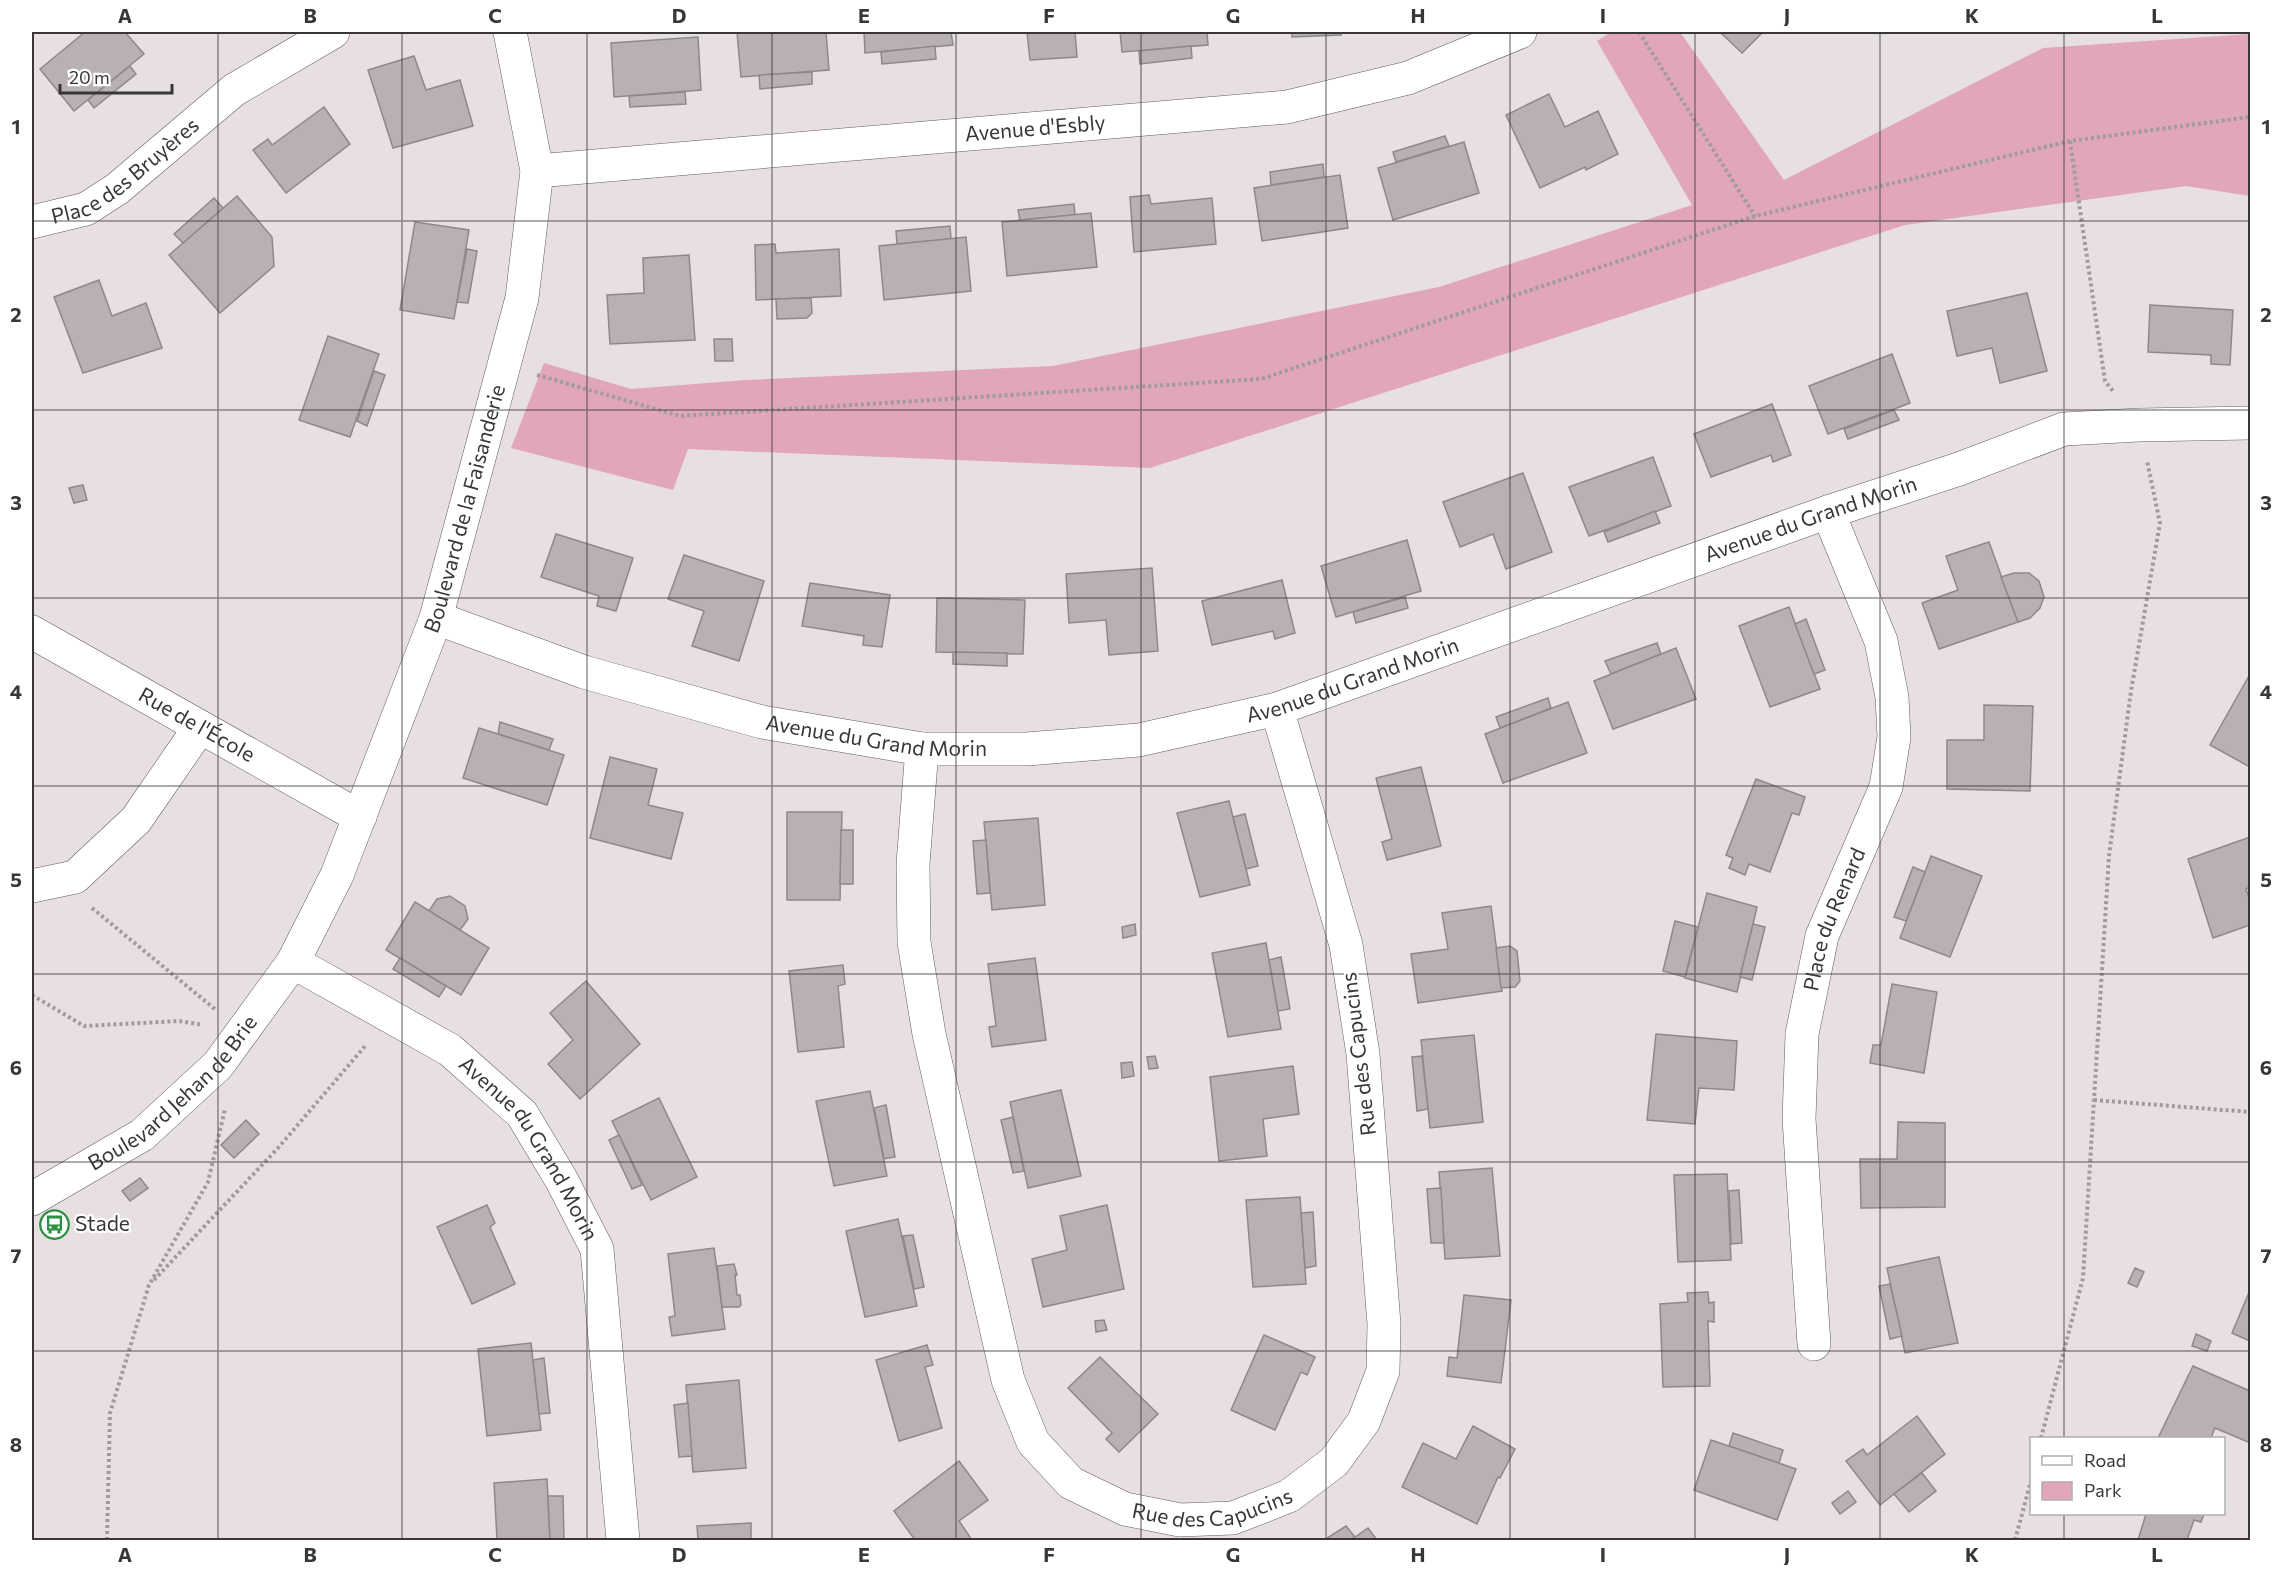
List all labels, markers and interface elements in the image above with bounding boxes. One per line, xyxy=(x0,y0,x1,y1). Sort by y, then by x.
text: A xyxy=(118,3,132,27)
text: B xyxy=(303,3,317,27)
text: C xyxy=(488,3,502,27)
text: D xyxy=(672,3,686,27)
text: E xyxy=(858,3,870,27)
text: F xyxy=(1043,3,1055,27)
text: G xyxy=(1226,3,1240,27)
text: H xyxy=(1411,3,1426,27)
text: I xyxy=(1600,3,1606,27)
text: J xyxy=(1784,3,1790,27)
text: K xyxy=(1965,3,1979,27)
text: L xyxy=(2151,3,2163,27)
scale bar xyxy=(60,57,172,95)
text: 20 m xyxy=(69,66,110,88)
street label: Avenue d'Esbly xyxy=(964,109,1107,145)
street label: Place des Bruyères xyxy=(48,111,203,228)
text: 1 xyxy=(11,114,21,138)
text: 1 xyxy=(2261,114,2271,138)
text: 2 xyxy=(10,302,22,326)
text: 2 xyxy=(2260,302,2272,326)
street label: Boulevard de la Faisanderie xyxy=(418,381,509,636)
street label: Avenue du Grand Morin xyxy=(1701,470,1920,566)
text: 3 xyxy=(10,490,22,514)
text: 3 xyxy=(2260,490,2272,514)
street label: Avenue du Grand Morin xyxy=(1244,631,1462,727)
text: 4 xyxy=(10,679,22,703)
text: 4 xyxy=(2260,679,2272,703)
street label: Rue de l'École xyxy=(135,681,260,766)
street label: Avenue du Grand Morin xyxy=(764,709,987,760)
street label: Place du Renard xyxy=(1797,843,1869,993)
text: 5 xyxy=(10,867,22,891)
text: 5 xyxy=(2260,867,2272,891)
street label: Rue des Capucins xyxy=(1335,971,1380,1137)
street label: Boulevard Jehan de Brie xyxy=(83,1010,261,1175)
street label: Avenue du Grand Morin xyxy=(455,1050,604,1244)
text: 6 xyxy=(10,1055,22,1079)
text: 6 xyxy=(2260,1055,2272,1079)
bus stop icon: Stade xyxy=(38,1208,70,1240)
place label: Stade xyxy=(75,1210,130,1235)
text: 7 xyxy=(11,1243,22,1267)
text: 7 xyxy=(2261,1243,2272,1267)
text: 8 xyxy=(10,1432,22,1456)
text: 8 xyxy=(2260,1432,2272,1456)
legend xyxy=(2030,1437,2225,1515)
text: Road xyxy=(2084,1449,2126,1471)
text: Park xyxy=(2084,1479,2122,1501)
street label: Rue des Capucins xyxy=(1130,1482,1296,1532)
text: A xyxy=(118,1542,132,1566)
text: B xyxy=(303,1542,317,1566)
text: C xyxy=(488,1542,502,1566)
text: D xyxy=(672,1542,686,1566)
text: E xyxy=(858,1542,870,1566)
text: F xyxy=(1043,1542,1055,1566)
text: G xyxy=(1226,1542,1240,1566)
text: H xyxy=(1411,1542,1426,1566)
text: I xyxy=(1600,1542,1606,1566)
text: J xyxy=(1784,1542,1790,1566)
text: K xyxy=(1965,1542,1979,1566)
text: L xyxy=(2151,1542,2163,1566)

